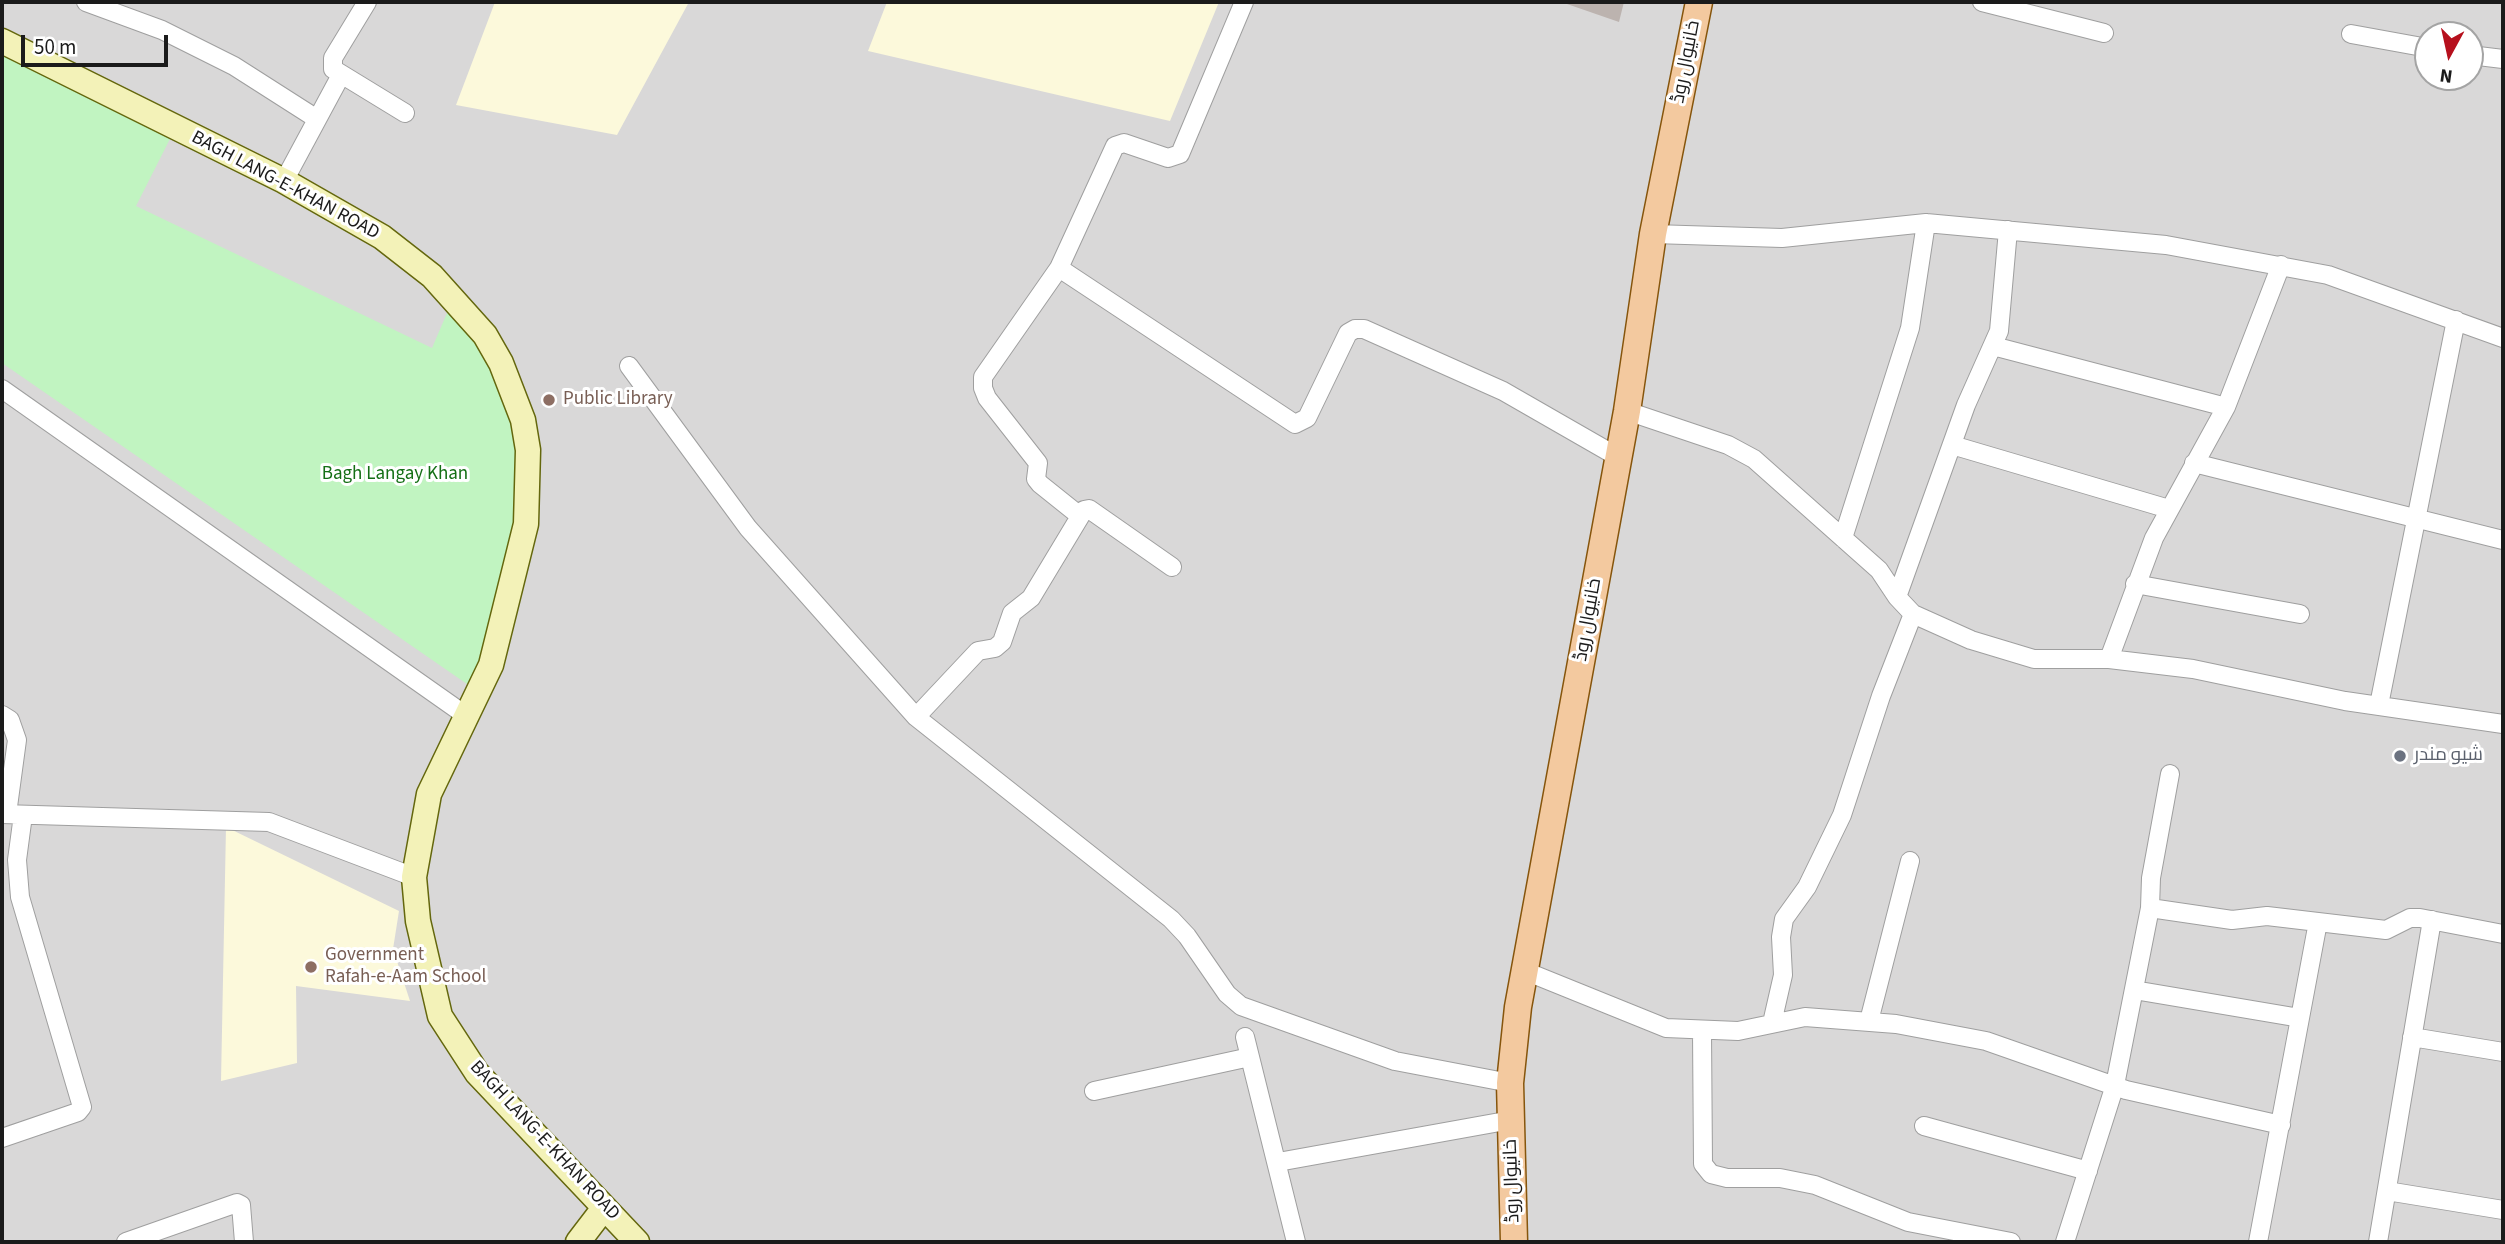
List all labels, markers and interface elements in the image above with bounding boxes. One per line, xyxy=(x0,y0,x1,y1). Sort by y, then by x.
street label: خانیوال روڈ xyxy=(1668,19,1706,105)
scale bar xyxy=(24,21,172,65)
north arrow xyxy=(2414,21,2484,91)
text: 50 m xyxy=(34,32,76,62)
text: N xyxy=(2438,61,2454,90)
street label: BAGH LANG-E-KHAN ROAD xyxy=(187,127,383,245)
place label: Public Library xyxy=(563,389,673,411)
marker: Public Library xyxy=(541,392,557,408)
park label: Bagh Langay Khan xyxy=(322,464,468,486)
street label: خانیوال روڈ xyxy=(1570,577,1608,663)
place label: شیو مندر xyxy=(2414,745,2483,767)
marker: شیو مندر xyxy=(2392,748,2408,764)
place label: Government Rafah-e-Aam School xyxy=(325,945,486,989)
marker: Government Rafah-e-Aam School xyxy=(303,959,319,975)
street label: BAGH LANG-E-KHAN ROAD xyxy=(464,1057,624,1225)
street label: خانیوال روڈ xyxy=(1500,1139,1526,1223)

